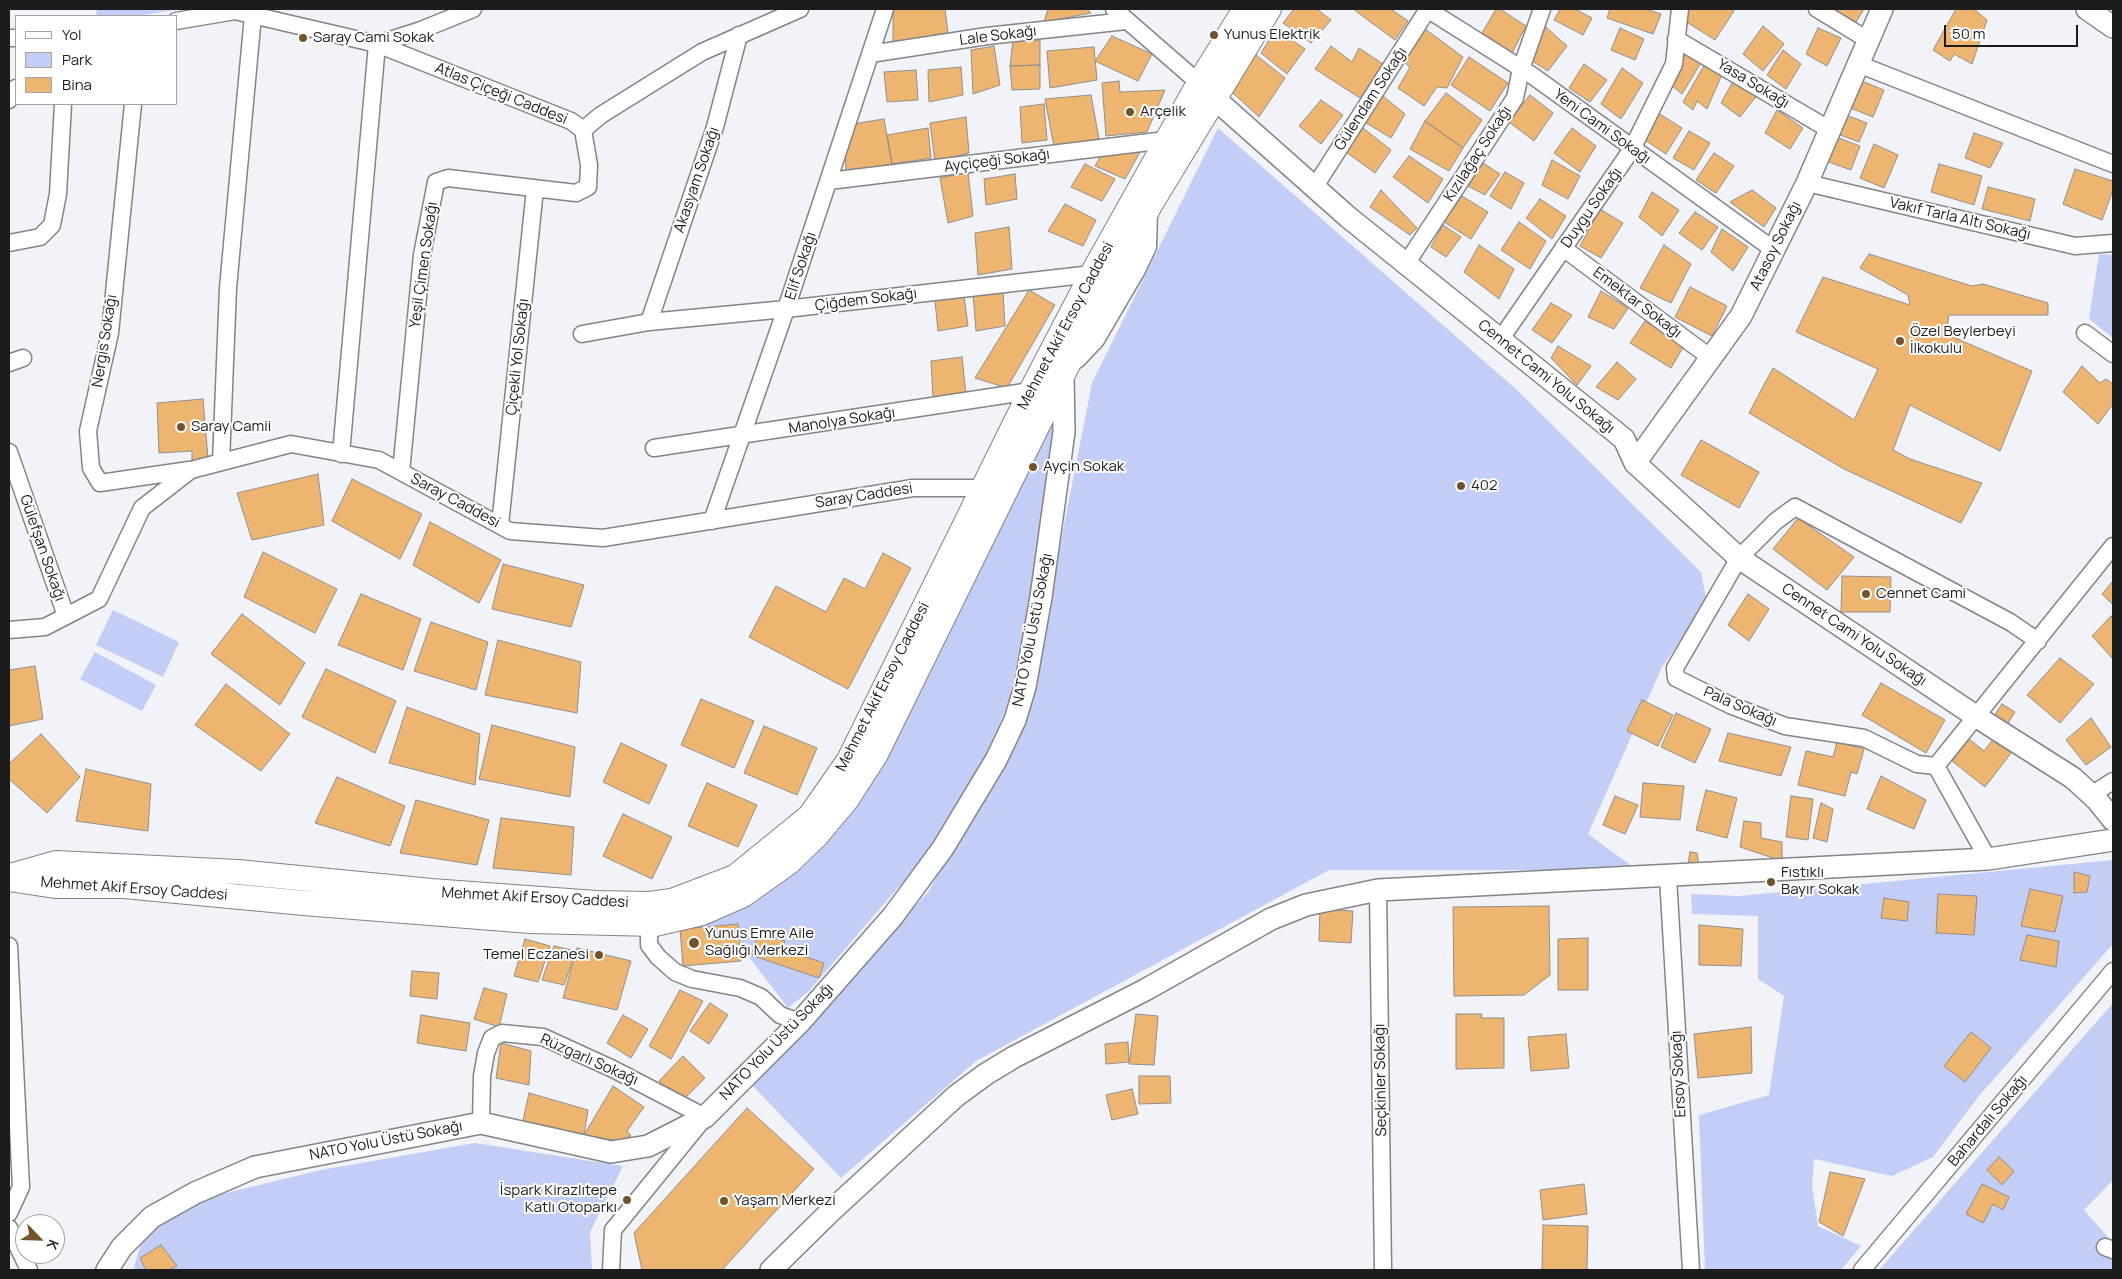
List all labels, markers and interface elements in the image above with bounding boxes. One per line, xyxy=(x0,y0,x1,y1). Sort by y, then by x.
legend xyxy=(15,15,178,105)
scale bar xyxy=(1947,15,2081,47)
street label: Lale Sokağı xyxy=(958,22,1038,50)
text: 50 m xyxy=(1952,23,1986,44)
text: Yol xyxy=(62,24,82,45)
place label: Yunus Elektrik xyxy=(1224,26,1320,44)
place label: Saray Cami Sokak xyxy=(313,29,434,47)
marker: Yunus Elektrik xyxy=(1208,29,1220,41)
marker: Saray Cami Sokak xyxy=(297,32,309,44)
street label: Gülendam Sokağı xyxy=(1331,44,1411,154)
text: Park xyxy=(62,49,92,70)
street label: Yasa Sokağı xyxy=(1714,55,1792,113)
street label: Atlas Çiçeği Caddesi xyxy=(432,59,570,129)
text: Bina xyxy=(62,74,92,95)
street label: Yeni Cami Sokağı xyxy=(1550,86,1654,168)
place label: Arçelik xyxy=(1140,103,1186,121)
street label: Kızılağaç Sokağı xyxy=(1440,103,1516,205)
marker: Arçelik xyxy=(1124,106,1136,118)
street label: Akasyam Sokağı xyxy=(670,125,724,235)
street label: Ayçiçeği Sokağı xyxy=(943,146,1051,176)
street label: Duygu Sokağı xyxy=(1558,164,1626,252)
street label: Vakıf Tarla Altı Sokağı xyxy=(1888,194,2032,244)
street label: Atasoy Sokağı xyxy=(1747,198,1805,294)
street label: Yeşil Çimen Sokağı xyxy=(406,201,442,329)
street label: Elif Sokağı xyxy=(782,230,820,302)
street label: Mehmet Akif Ersoy Caddesi xyxy=(1014,239,1118,413)
street label: Emektar Sokağı xyxy=(1589,264,1685,342)
street label: Çiğdem Sokağı xyxy=(814,285,918,315)
street label: Nergis Sokağı xyxy=(89,293,121,389)
street label: Çiçekli Yol Sokağı xyxy=(503,298,533,416)
street label: Cennet Cami Yolu Sokağı xyxy=(1474,316,1618,438)
place label: Özel Beylerbeyi İlkokulu xyxy=(1910,323,2016,358)
marker: Özel Beylerbeyi İlkokulu xyxy=(1894,335,1906,347)
street label: Manolya Sokağı xyxy=(788,404,896,438)
place label: Saray Camii xyxy=(191,418,271,436)
marker: Saray Camii xyxy=(175,421,187,433)
place label: Ayçin Sokak xyxy=(1043,458,1124,476)
marker: Ayçin Sokak xyxy=(1027,461,1039,473)
street label: Saray Caddesi xyxy=(407,470,503,532)
place label: 402 xyxy=(1471,477,1498,495)
street label: Saray Caddesi xyxy=(814,479,914,513)
marker: 402 xyxy=(1455,480,1467,492)
street label: Gülefşan Sokağı xyxy=(15,492,69,604)
street label: NATO Yolu Üstü Sokağı xyxy=(1009,552,1057,708)
street label: Cennet Cami Yolu Sokağı xyxy=(1778,580,1930,690)
place label: Cennet Cami xyxy=(1876,585,1966,603)
marker: Cennet Cami xyxy=(1860,588,1872,600)
street label: Mehmet Akif Ersoy Caddesi xyxy=(832,599,934,775)
street label: Pala Sokağı xyxy=(1701,683,1779,731)
place label: Fıstıklı Bayır Sokak xyxy=(1781,864,1859,899)
street label: Mehmet Akif Ersoy Caddesi xyxy=(40,873,228,905)
marker: Fıstıklı Bayır Sokak xyxy=(1765,876,1777,888)
street label: Mehmet Akif Ersoy Caddesi xyxy=(441,884,629,912)
place label: Yunus Emre Aile Sağlığı Merkezi xyxy=(705,925,814,960)
marker: Yunus Emre Aile Sağlığı Merkezi xyxy=(687,936,701,950)
place label: Temel Eczanesi xyxy=(483,946,589,964)
marker: Temel Eczanesi xyxy=(593,949,605,961)
street label: NATO Yolu Üstü Sokağı xyxy=(716,980,838,1104)
street label: Seçkinler Sokağı xyxy=(1371,1023,1391,1137)
street label: Rüzgarlı Sokağı xyxy=(537,1030,641,1090)
street label: Ersoy Sokağı xyxy=(1668,1030,1690,1118)
street label: Bahardalı Sokağı xyxy=(1945,1072,2031,1170)
street label: NATO Yolu Üstü Sokağı xyxy=(308,1117,464,1165)
place label: İspark Kirazlıtepe Katlı Otoparkı xyxy=(500,1182,617,1217)
place label: Yaşam Merkezi xyxy=(734,1192,836,1210)
marker: İspark Kirazlıtepe Katlı Otoparkı xyxy=(621,1194,633,1206)
marker: Yaşam Merkezi xyxy=(718,1195,730,1207)
north arrow xyxy=(15,1214,65,1264)
text: K xyxy=(43,1237,64,1253)

